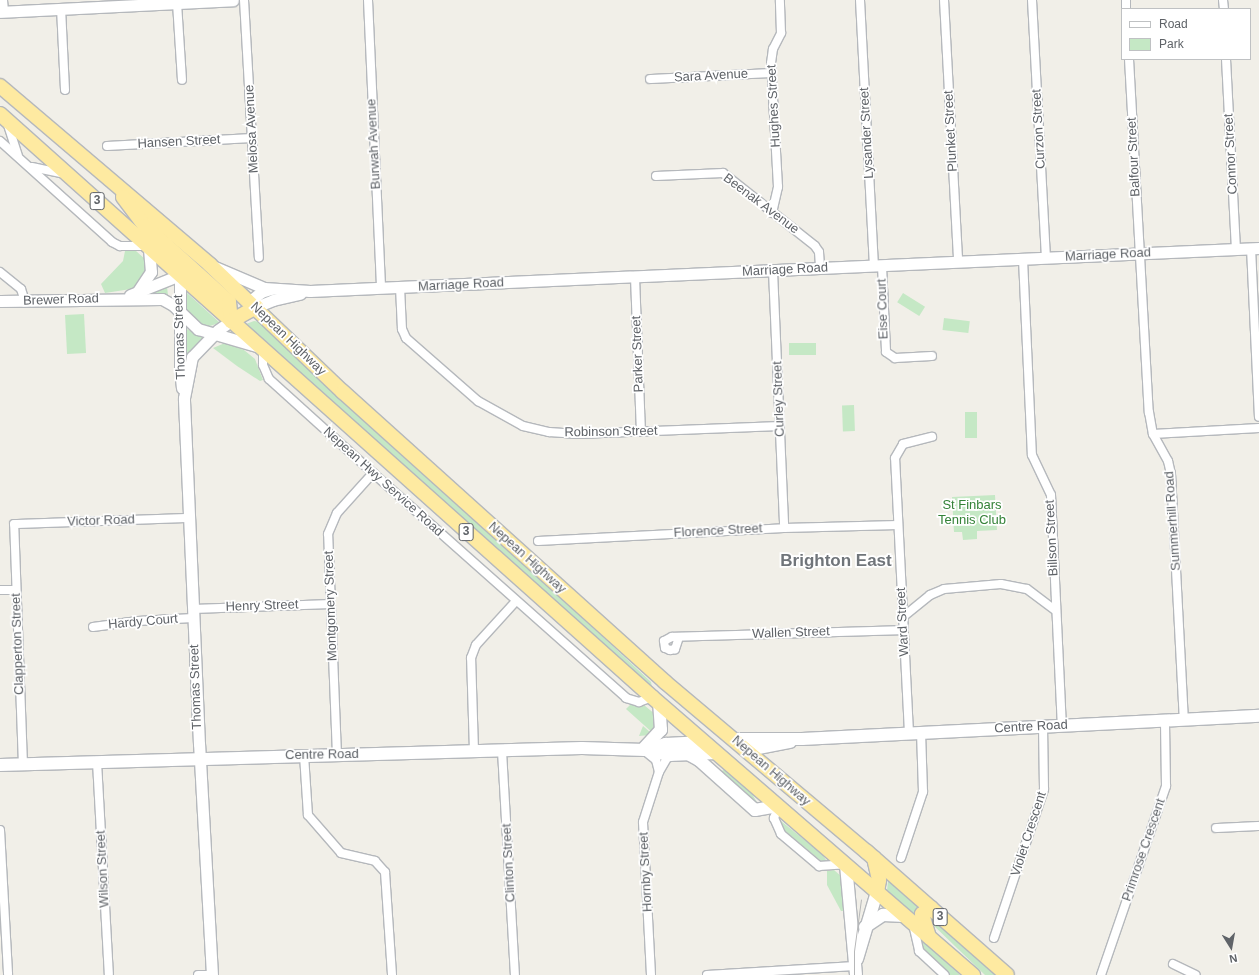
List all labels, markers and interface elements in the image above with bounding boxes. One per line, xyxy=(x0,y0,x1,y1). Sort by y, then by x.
legend xyxy=(1121,8,1251,60)
text: Road xyxy=(1159,17,1188,31)
text: Park xyxy=(1159,37,1184,51)
street label: Hughes Street xyxy=(764,64,784,148)
street label: Sara Avenue xyxy=(673,66,749,86)
street label: Melosa Avenue xyxy=(242,84,262,174)
street label: Lysander Street xyxy=(857,87,877,179)
street label: Curzon Street xyxy=(1029,89,1049,169)
street label: Plunket Street xyxy=(941,90,961,172)
street label: Burwah Avenue xyxy=(364,98,384,190)
street label: Connor Street xyxy=(1221,113,1241,195)
street label: Balfour Street xyxy=(1124,117,1144,197)
street label: Hansen Street xyxy=(137,132,221,152)
street label: Beenak Avenue xyxy=(720,170,802,238)
road number: 3 xyxy=(89,191,105,211)
street label: Marriage Road xyxy=(1065,245,1151,265)
street label: Marriage Road xyxy=(742,260,828,280)
street label: Marriage Road xyxy=(418,275,504,295)
street label: Eise Court xyxy=(874,278,892,340)
street label: Brewer Road xyxy=(23,291,99,309)
street label: Thomas Street xyxy=(171,294,189,380)
street label: Nepean Highway xyxy=(247,299,329,379)
street label: Parker Street xyxy=(629,315,647,393)
street label: Curley Street xyxy=(770,361,788,437)
street label: Robinson Street xyxy=(564,423,658,441)
street label: Nepean Hwy Service Road xyxy=(320,424,446,540)
street label: Summerhill Road xyxy=(1162,471,1184,571)
park label: St Finbars Tennis Club xyxy=(938,498,1006,529)
street label: Billson Street xyxy=(1042,499,1062,577)
street label: Victor Road xyxy=(67,512,135,530)
street label: Nepean Highway xyxy=(485,519,569,597)
street label: Florence Street xyxy=(673,521,763,541)
road number: 3 xyxy=(458,522,474,542)
street label: Montgomery Street xyxy=(321,550,341,662)
district label: Brighton East xyxy=(780,551,892,571)
street label: Ward Street xyxy=(893,587,913,657)
street label: Clapperton Street xyxy=(8,593,28,695)
street label: Henry Street xyxy=(225,597,299,615)
street label: Hardy Court xyxy=(107,611,179,633)
street label: Wallen Street xyxy=(752,624,830,642)
street label: Thomas Street xyxy=(187,644,205,730)
street label: Centre Road xyxy=(994,717,1068,737)
street label: Nepean Highway xyxy=(729,733,813,809)
street label: Centre Road xyxy=(285,747,359,763)
street label: Violet Crescent xyxy=(1008,790,1050,878)
street label: Primrose Crescent xyxy=(1119,797,1169,903)
street label: Clinton Street xyxy=(499,823,519,903)
street label: Wilson Street xyxy=(93,830,113,908)
street label: Hornby Street xyxy=(636,832,656,912)
road number: 3 xyxy=(932,907,948,927)
north arrow xyxy=(1211,927,1251,967)
text: N xyxy=(1228,952,1238,965)

